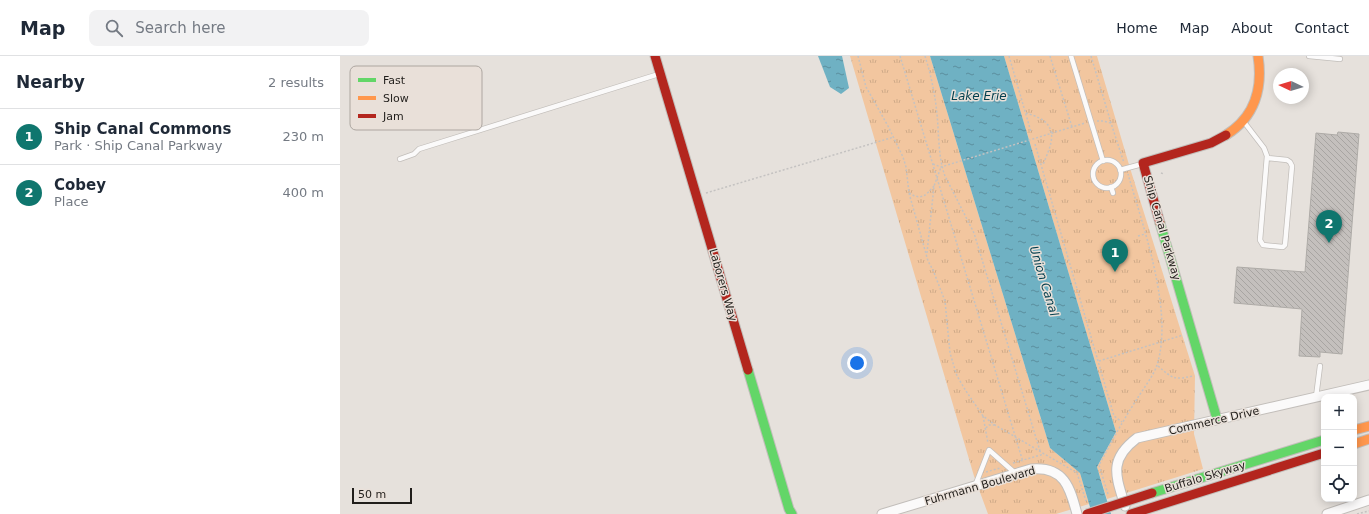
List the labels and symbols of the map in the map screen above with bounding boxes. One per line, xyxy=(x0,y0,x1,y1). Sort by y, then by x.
legend xyxy=(350,66,482,130)
north arrow xyxy=(1273,68,1309,104)
text: Fast xyxy=(383,74,406,87)
water label: Lake Erie xyxy=(951,89,1007,103)
text: Slow xyxy=(383,92,409,105)
text: Jam xyxy=(382,110,404,123)
street label: Ship Canal Parkway xyxy=(1141,174,1183,282)
pin: 2 xyxy=(1316,210,1342,243)
pin: 1 xyxy=(1102,239,1128,272)
water label: Union Canal xyxy=(1027,244,1061,318)
street label: Laborers Way xyxy=(706,247,740,323)
your location xyxy=(847,353,867,373)
street label: Commerce Drive xyxy=(1167,404,1261,438)
street label: Buffalo Skyway xyxy=(1163,458,1247,495)
street label: Fuhrmann Boulevard xyxy=(923,464,1037,508)
scale bar xyxy=(352,486,412,505)

